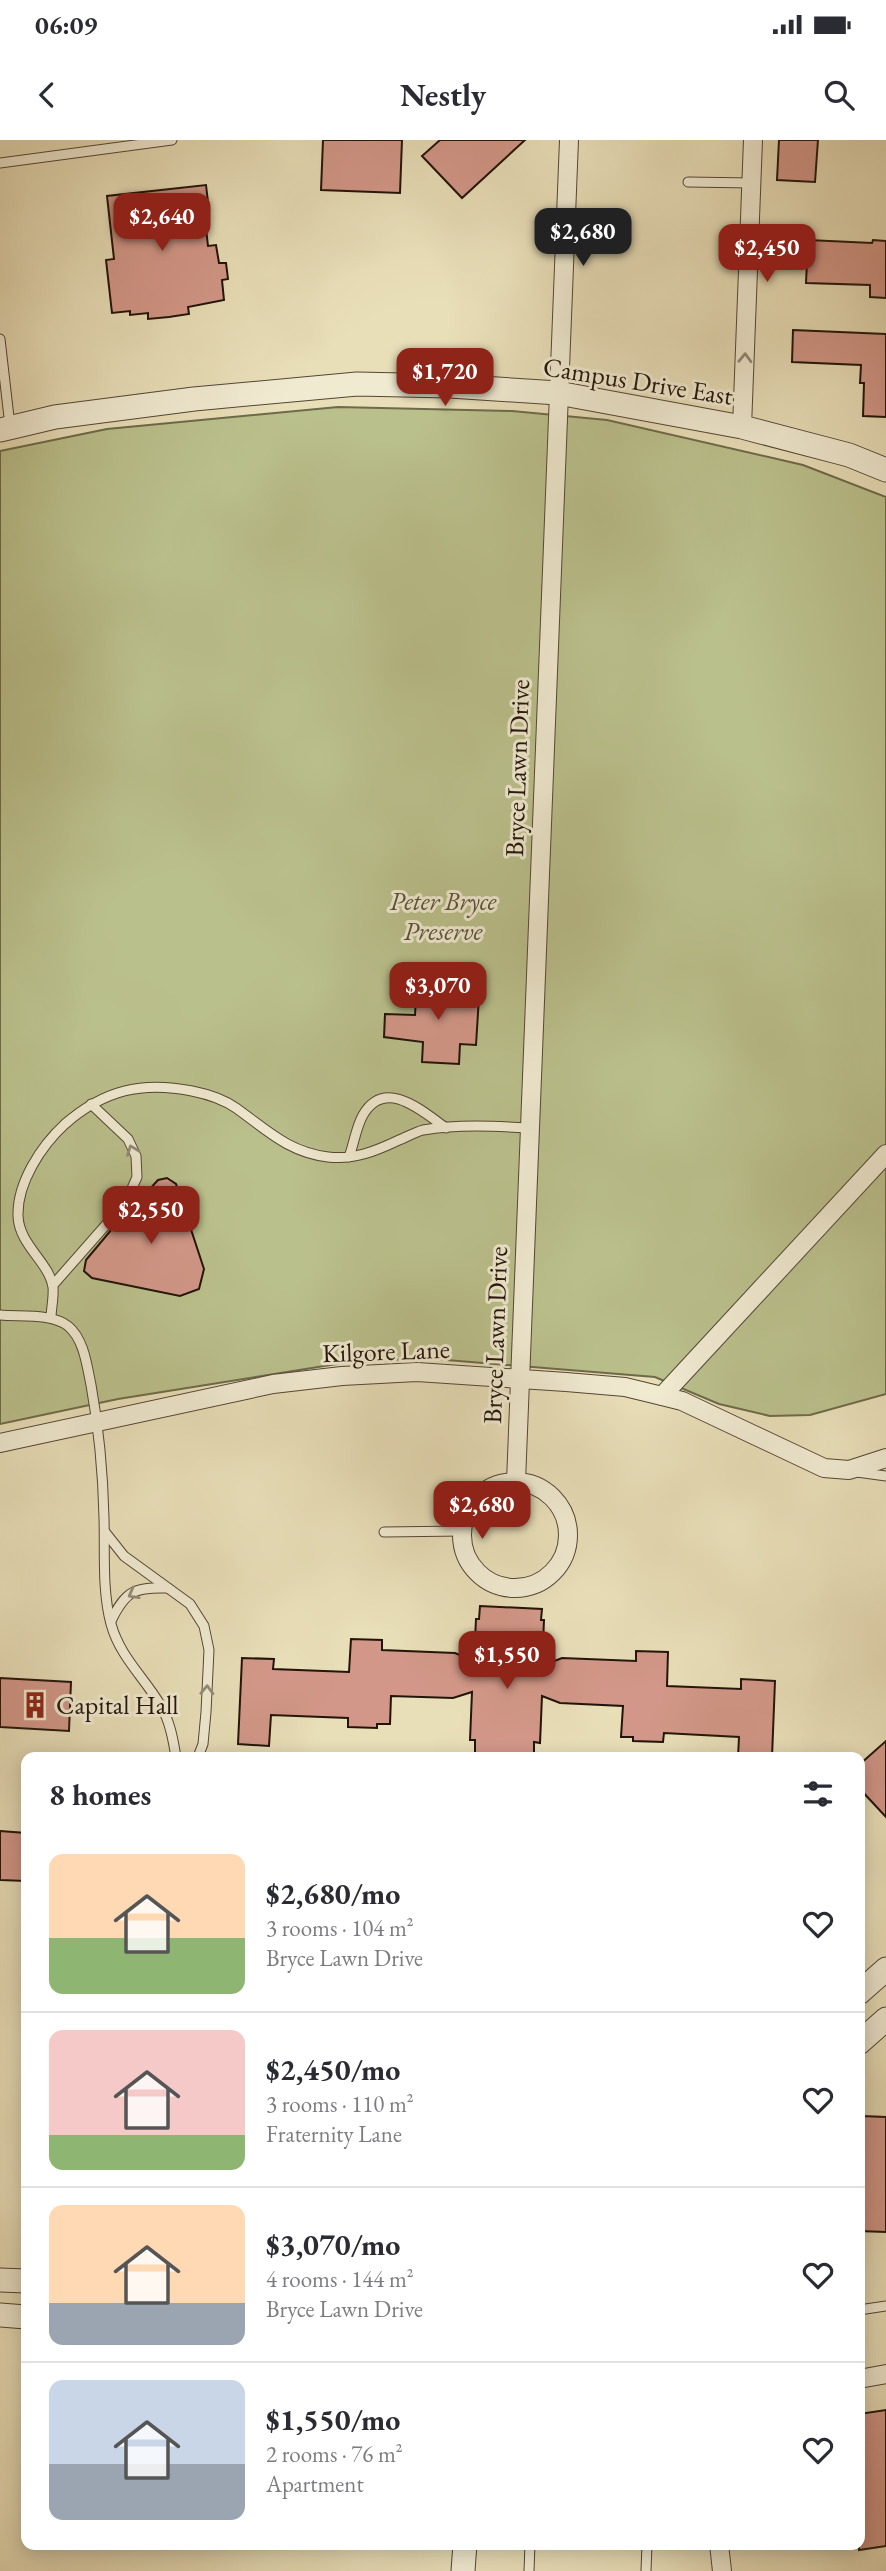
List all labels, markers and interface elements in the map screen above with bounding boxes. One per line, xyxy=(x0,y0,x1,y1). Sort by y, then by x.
text: 06:09 xyxy=(35,8,97,42)
text: Nestly xyxy=(400,74,486,116)
icon: back xyxy=(28,76,66,114)
icon: search xyxy=(820,76,858,114)
pin: $2,640 xyxy=(105,194,219,253)
text: $2,640 xyxy=(130,201,194,231)
pin: $2,680 xyxy=(526,208,640,268)
text: $2,680 xyxy=(551,216,615,246)
pin: $2,450 xyxy=(710,225,824,284)
text: $2,450 xyxy=(735,232,799,262)
pin: $1,720 xyxy=(388,348,502,408)
street label: Campus Drive East xyxy=(541,349,735,413)
one-way arrow xyxy=(738,353,753,364)
text: $1,720 xyxy=(413,356,477,386)
street label: Bryce Lawn Drive xyxy=(497,679,537,857)
park label: Peter Bryce Preserve xyxy=(390,884,498,948)
pin: $3,070 xyxy=(381,962,495,1022)
text: $3,070 xyxy=(406,970,470,1000)
one-way arrow xyxy=(126,1144,140,1157)
pin: $2,550 xyxy=(94,1186,208,1246)
text: $2,550 xyxy=(119,1194,183,1224)
street label: Bryce Lawn Drive xyxy=(475,1246,515,1424)
street label: Kilgore Lane xyxy=(321,1332,451,1370)
pin: $2,680 xyxy=(425,1482,539,1541)
text: $2,680 xyxy=(450,1489,514,1519)
one-way arrow xyxy=(128,1586,141,1599)
pin: $1,550 xyxy=(450,1632,564,1691)
text: $1,550 xyxy=(475,1639,539,1669)
one-way arrow xyxy=(200,1684,215,1695)
place label: Capital Hall xyxy=(56,1688,179,1722)
building icon: Capital Hall xyxy=(20,1690,50,1720)
text: 8 homes xyxy=(49,1775,151,1814)
icon: filters xyxy=(799,1775,837,1813)
text: $2,680/mo xyxy=(266,1874,400,1913)
icon: home xyxy=(105,1882,189,1966)
icon: heart xyxy=(799,1905,837,1943)
text: 3 rooms · 104 m² xyxy=(266,1913,414,1943)
text: Bryce Lawn Drive xyxy=(266,1943,423,1973)
text: $2,450/mo xyxy=(266,2050,400,2089)
icon: home xyxy=(105,2058,189,2142)
icon: heart xyxy=(799,2081,837,2119)
text: 3 rooms · 110 m² xyxy=(266,2089,414,2119)
text: Fraternity Lane xyxy=(266,2119,402,2149)
text: $3,070/mo xyxy=(266,2225,400,2264)
icon: home xyxy=(105,2233,189,2317)
icon: heart xyxy=(799,2256,837,2294)
text: 4 rooms · 144 m² xyxy=(266,2264,414,2294)
text: Bryce Lawn Drive xyxy=(266,2294,423,2324)
text: $1,550/mo xyxy=(266,2400,400,2439)
icon: home xyxy=(105,2408,189,2492)
icon: heart xyxy=(799,2431,837,2469)
text: 2 rooms · 76 m² xyxy=(266,2439,403,2469)
text: Apartment xyxy=(266,2469,364,2499)

